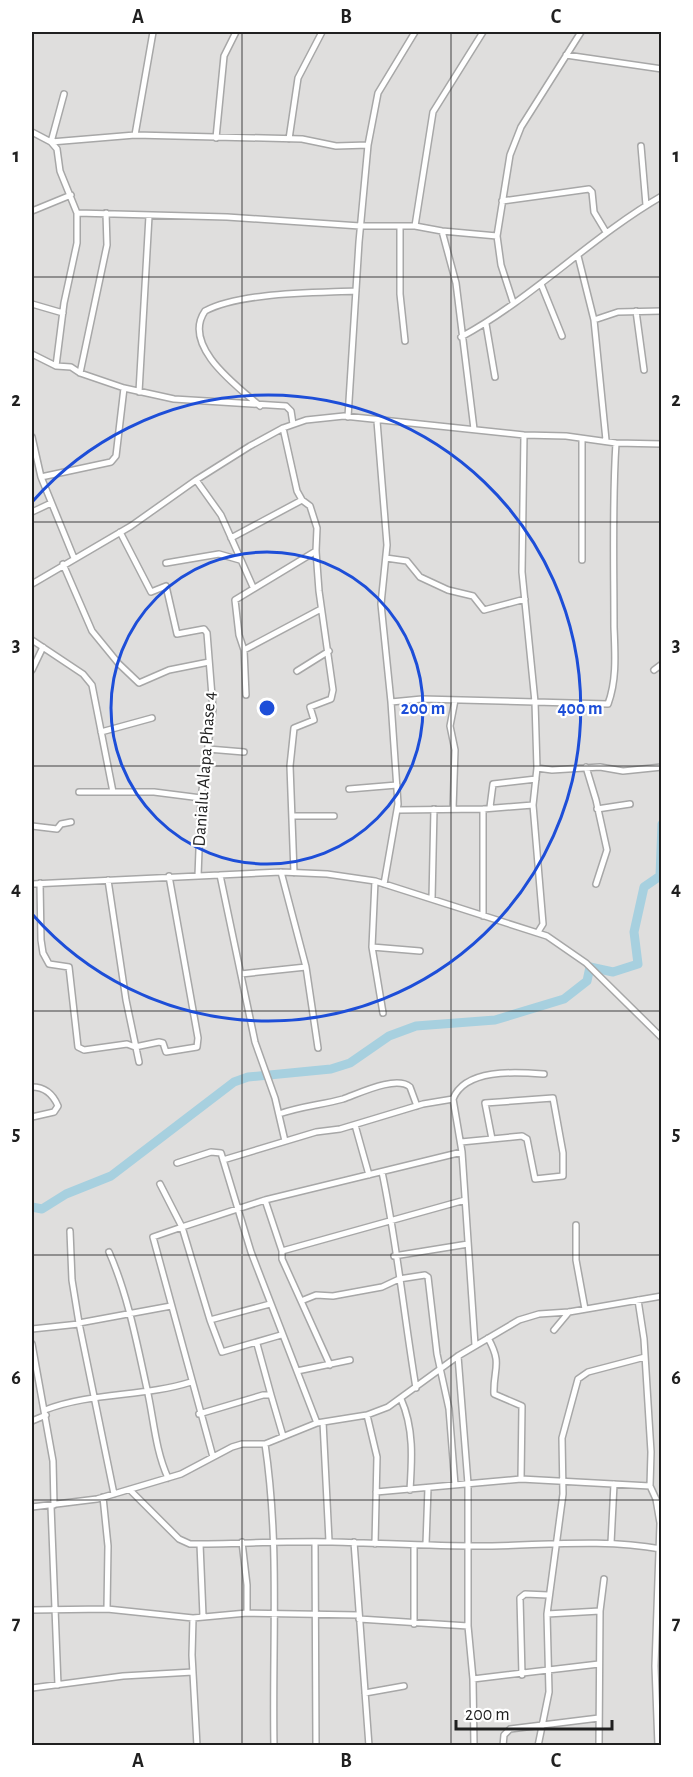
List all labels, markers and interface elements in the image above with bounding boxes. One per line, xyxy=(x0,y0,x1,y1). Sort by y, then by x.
text: A xyxy=(132,7,144,27)
text: B xyxy=(340,7,352,27)
text: C xyxy=(551,7,562,27)
text: 1 xyxy=(12,146,20,166)
text: 1 xyxy=(672,146,680,166)
text: 2 xyxy=(11,390,21,410)
text: 2 xyxy=(671,390,681,410)
text: 3 xyxy=(12,635,20,655)
text: 3 xyxy=(672,635,680,655)
street label: Danialu Alapa Phase 4 xyxy=(191,690,219,847)
centre of rings xyxy=(257,698,277,718)
text: 200 m xyxy=(401,700,445,718)
text: 400 m xyxy=(557,700,603,718)
text: 4 xyxy=(11,879,21,899)
text: 4 xyxy=(671,879,681,899)
text: 5 xyxy=(12,1124,20,1144)
text: 5 xyxy=(672,1124,680,1144)
text: 6 xyxy=(11,1368,21,1388)
text: 6 xyxy=(671,1368,681,1388)
text: 7 xyxy=(12,1613,21,1633)
text: 7 xyxy=(672,1613,681,1633)
scale bar xyxy=(456,1693,612,1731)
text: 200 m xyxy=(465,1706,510,1724)
text: A xyxy=(132,1751,144,1771)
text: B xyxy=(340,1751,352,1771)
text: C xyxy=(551,1751,562,1771)

